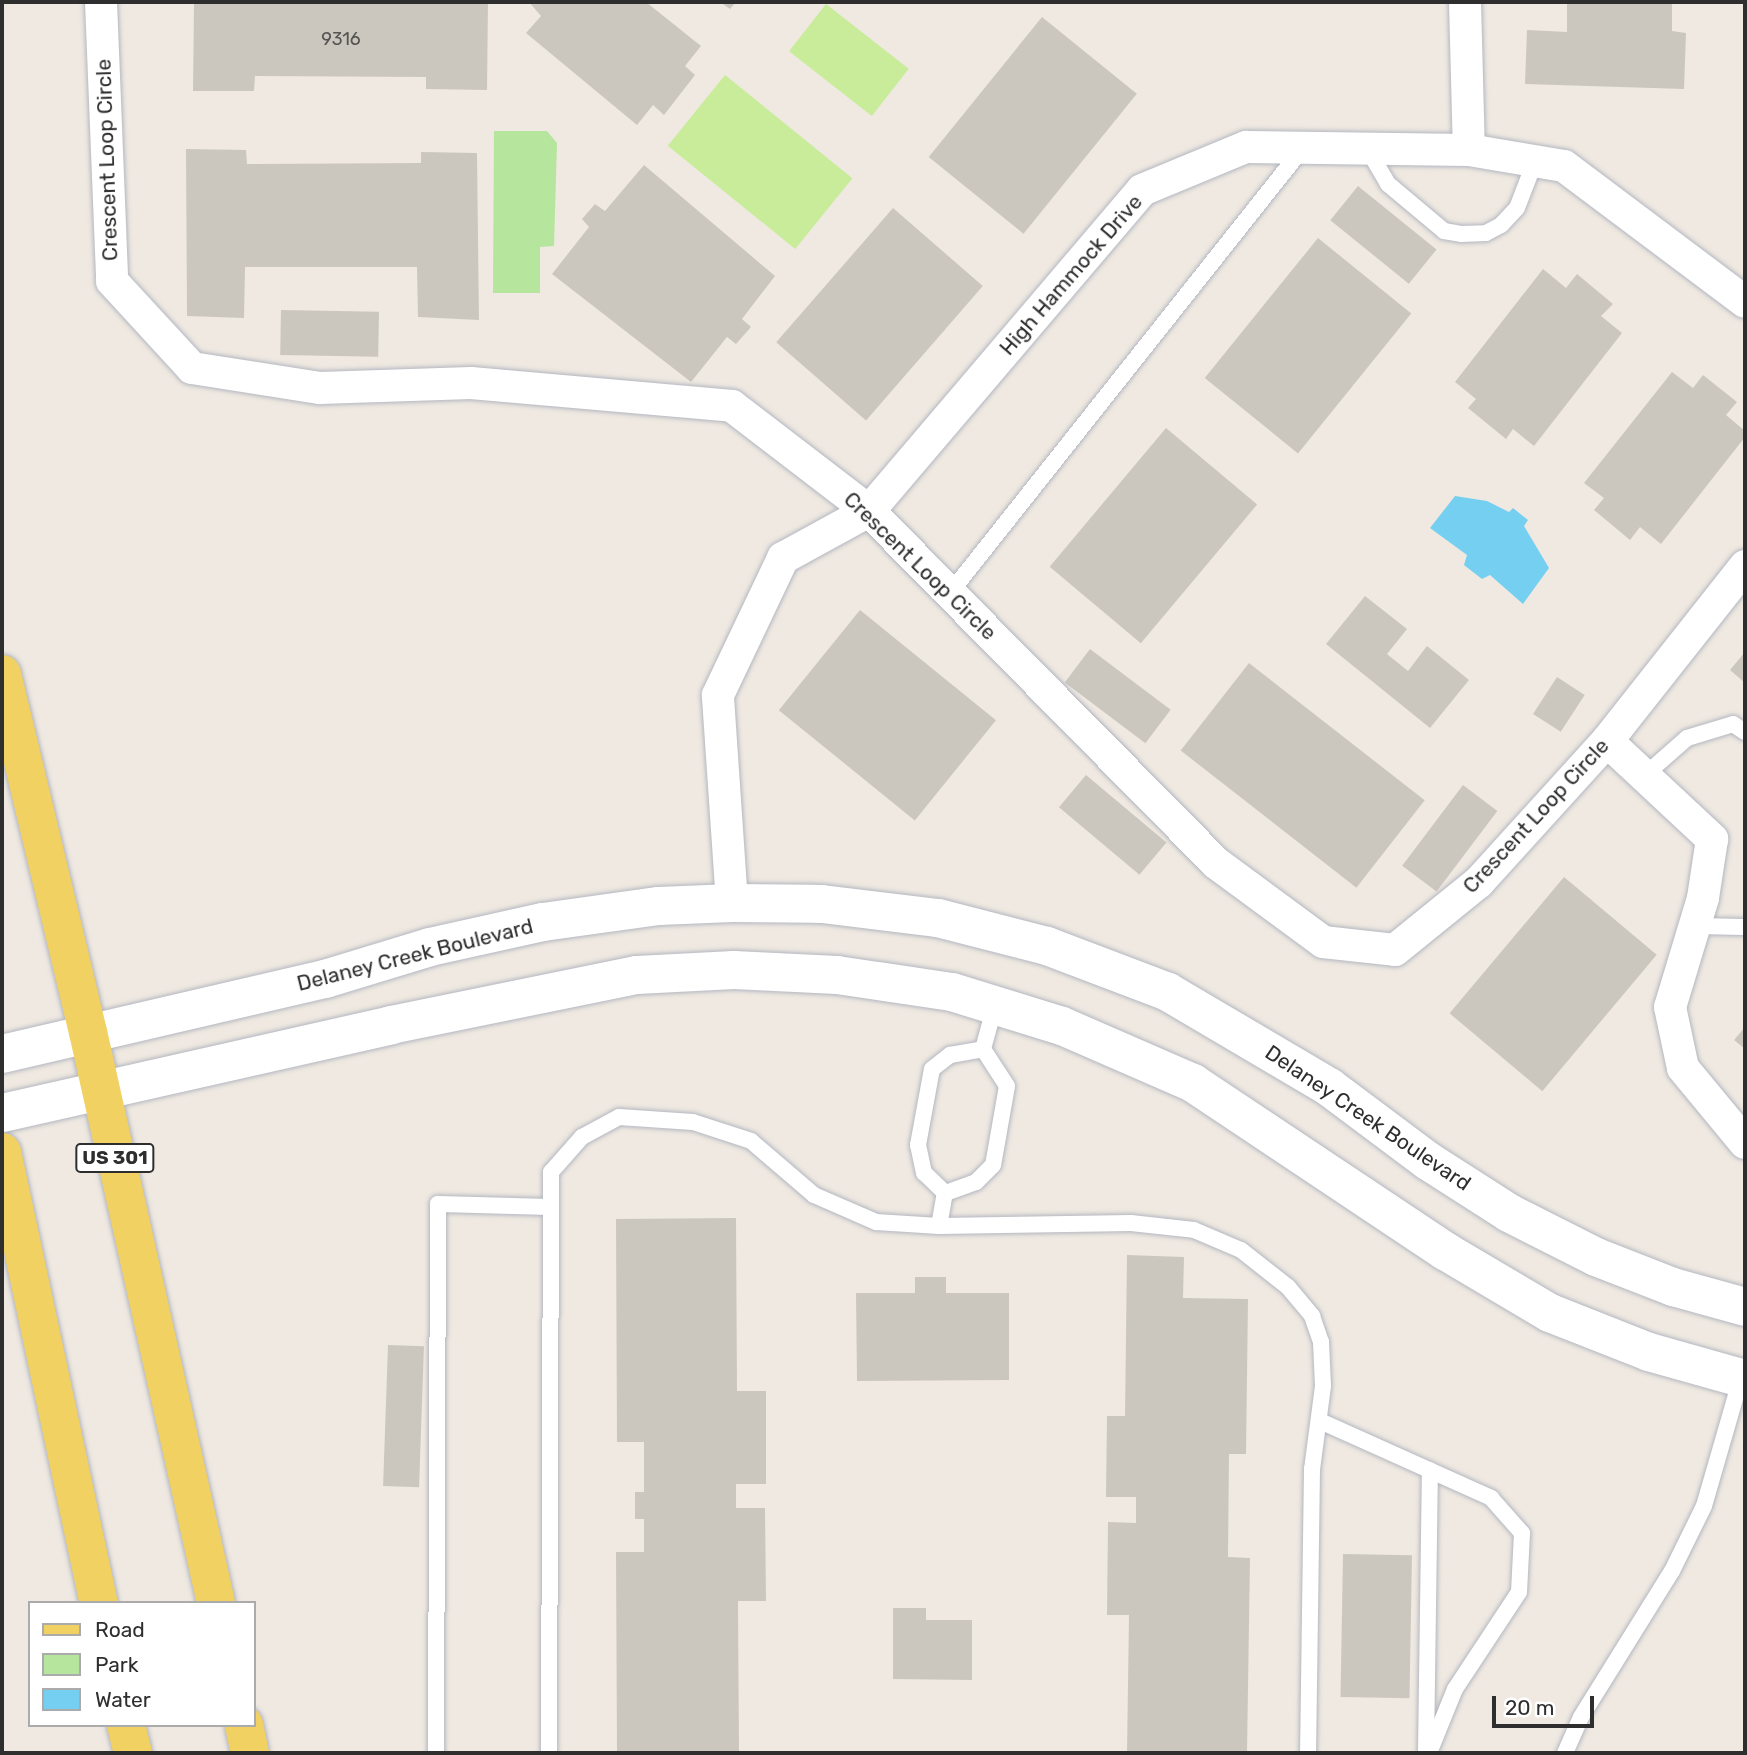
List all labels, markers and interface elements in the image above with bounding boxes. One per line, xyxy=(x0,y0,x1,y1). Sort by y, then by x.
house number: 9316 xyxy=(321,28,361,50)
street label: Crescent Loop Circle xyxy=(91,59,123,261)
street label: High Hammock Drive xyxy=(994,190,1148,360)
street label: Crescent Loop Circle xyxy=(839,487,1001,645)
street label: Crescent Loop Circle xyxy=(1458,733,1614,899)
street label: Delaney Creek Boulevard xyxy=(294,913,536,997)
street label: Delaney Creek Boulevard xyxy=(1260,1040,1476,1196)
road number: US 301 xyxy=(75,1142,155,1174)
legend xyxy=(28,1601,256,1727)
text: Road xyxy=(95,1617,145,1642)
text: Park xyxy=(95,1652,139,1677)
scale bar xyxy=(1495,1682,1596,1726)
text: Water xyxy=(95,1687,151,1712)
text: 20 m xyxy=(1505,1695,1554,1720)

